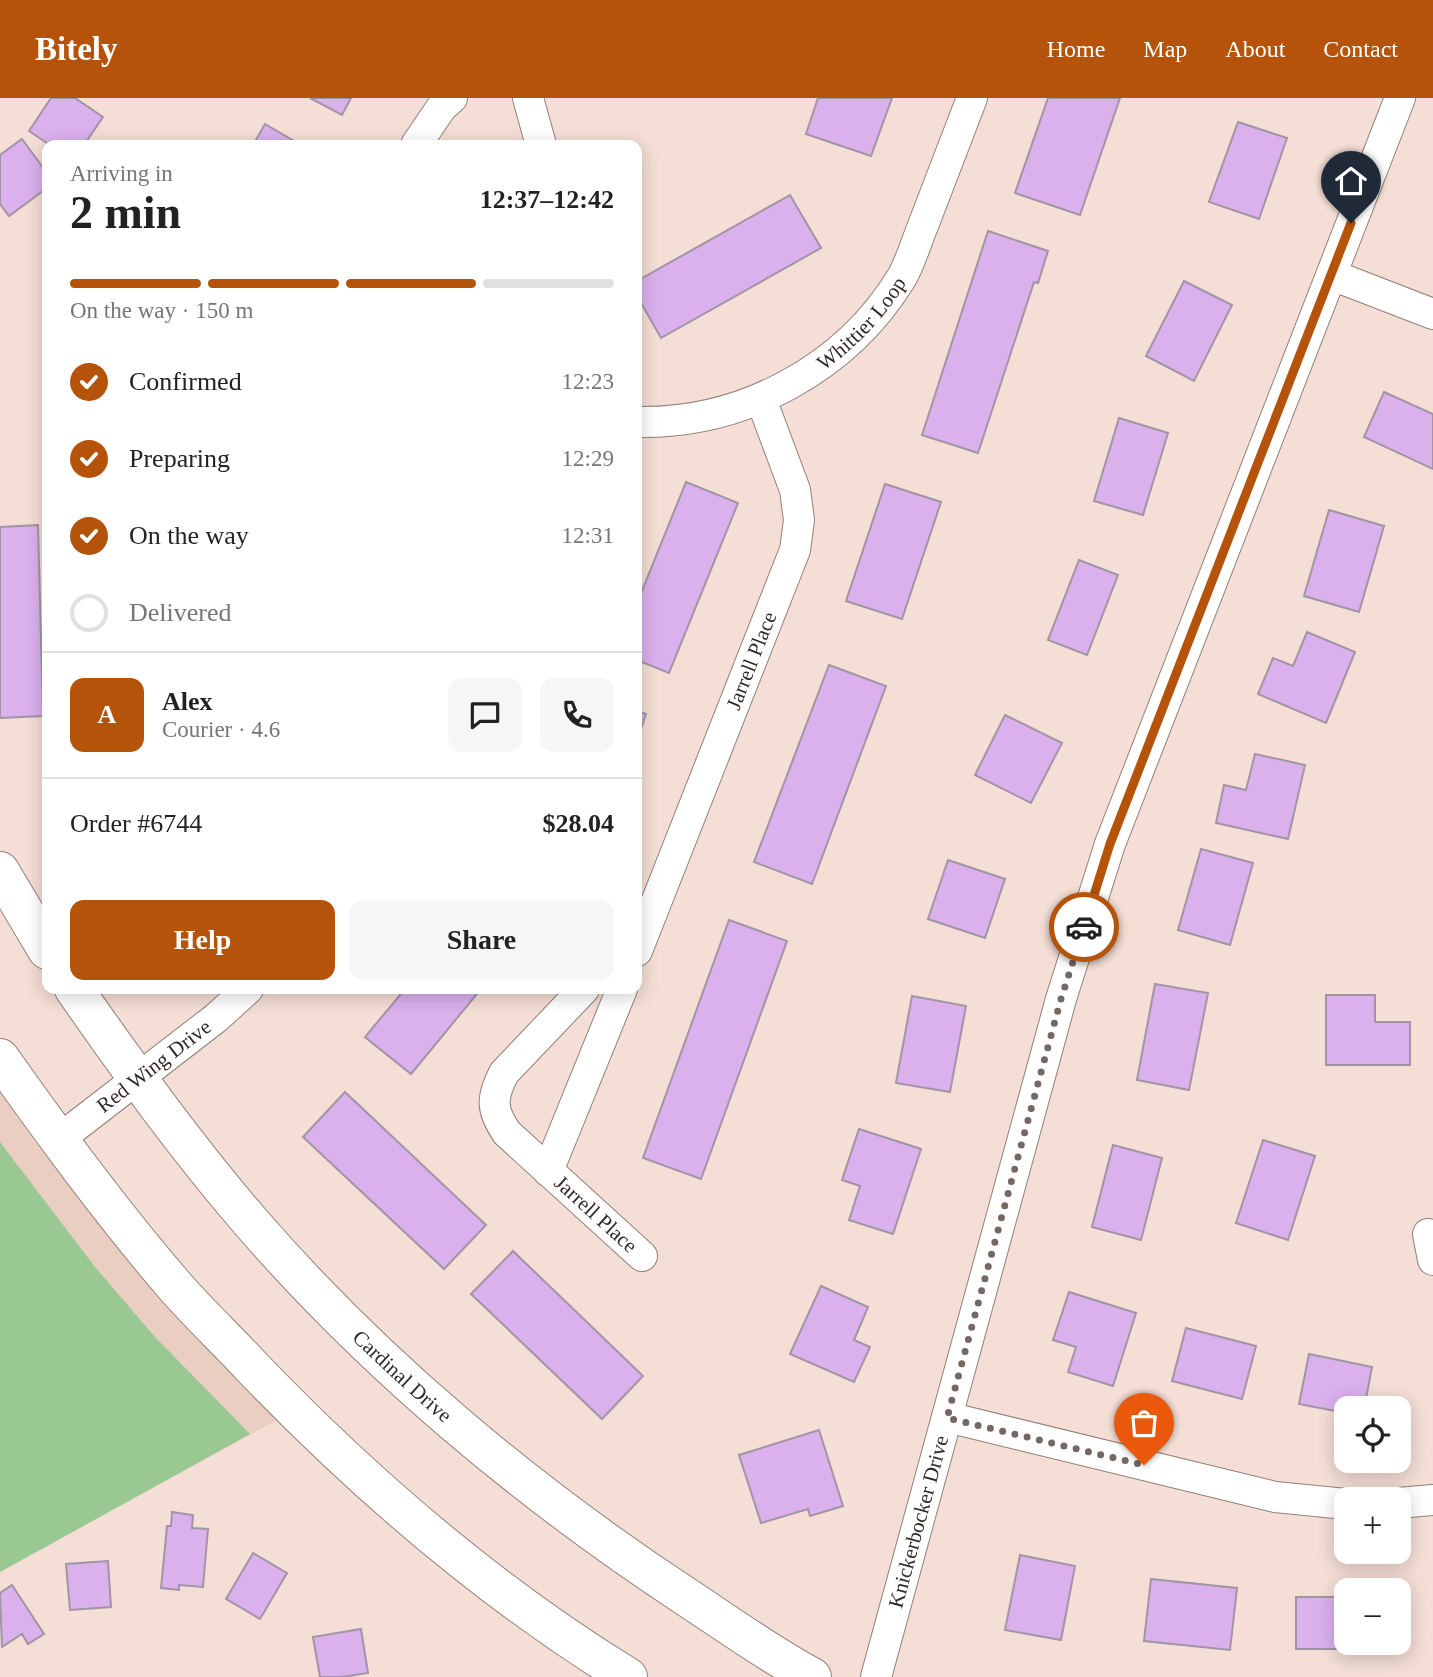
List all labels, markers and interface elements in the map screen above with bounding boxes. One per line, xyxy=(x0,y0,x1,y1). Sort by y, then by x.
text: Bitely xyxy=(35,31,117,67)
text: Home xyxy=(1047,36,1105,62)
text: Map xyxy=(1143,36,1187,62)
text: About xyxy=(1225,36,1285,62)
text: Contact xyxy=(1323,36,1398,62)
pin xyxy=(1321,151,1381,223)
text: Arriving in xyxy=(70,161,173,186)
icon: home xyxy=(1332,162,1370,200)
text: 12:37–12:42 xyxy=(480,185,614,214)
text: 2 min xyxy=(70,187,181,238)
street label: Whittier Loop xyxy=(812,272,911,375)
text: On the way · 150 m xyxy=(70,298,253,323)
icon: check xyxy=(70,363,108,401)
text: Confirmed xyxy=(129,367,242,396)
text: 12:23 xyxy=(562,369,614,394)
icon: check xyxy=(70,440,108,478)
text: Preparing xyxy=(129,444,230,473)
text: 12:29 xyxy=(562,446,614,471)
icon: check xyxy=(70,517,108,555)
text: On the way xyxy=(129,521,249,550)
text: 12:31 xyxy=(562,523,614,548)
text: Delivered xyxy=(129,598,232,627)
street label: Jarrell Place xyxy=(721,608,781,713)
button: chat xyxy=(448,678,522,752)
button: phone xyxy=(540,678,614,752)
text: Alex xyxy=(162,687,213,716)
text: A xyxy=(98,700,116,729)
text: Courier · 4.6 xyxy=(162,717,280,742)
text: Order #6744 xyxy=(70,809,202,838)
text: $28.04 xyxy=(543,809,614,838)
courier xyxy=(1049,892,1119,962)
button: Help xyxy=(70,900,335,980)
button: Share xyxy=(349,900,614,980)
icon: car xyxy=(1065,908,1103,946)
street label: Red Wing Drive xyxy=(92,1014,216,1118)
street label: Jarrell Place xyxy=(550,1170,642,1258)
street label: Cardinal Drive xyxy=(348,1325,457,1427)
pin xyxy=(1114,1393,1174,1465)
map controls xyxy=(1334,1396,1411,1655)
button: locate xyxy=(1334,1396,1411,1473)
icon: bag xyxy=(1125,1404,1163,1442)
street label: Knickerbocker Drive xyxy=(883,1433,953,1611)
button: + xyxy=(1334,1487,1411,1564)
button: − xyxy=(1334,1578,1411,1655)

